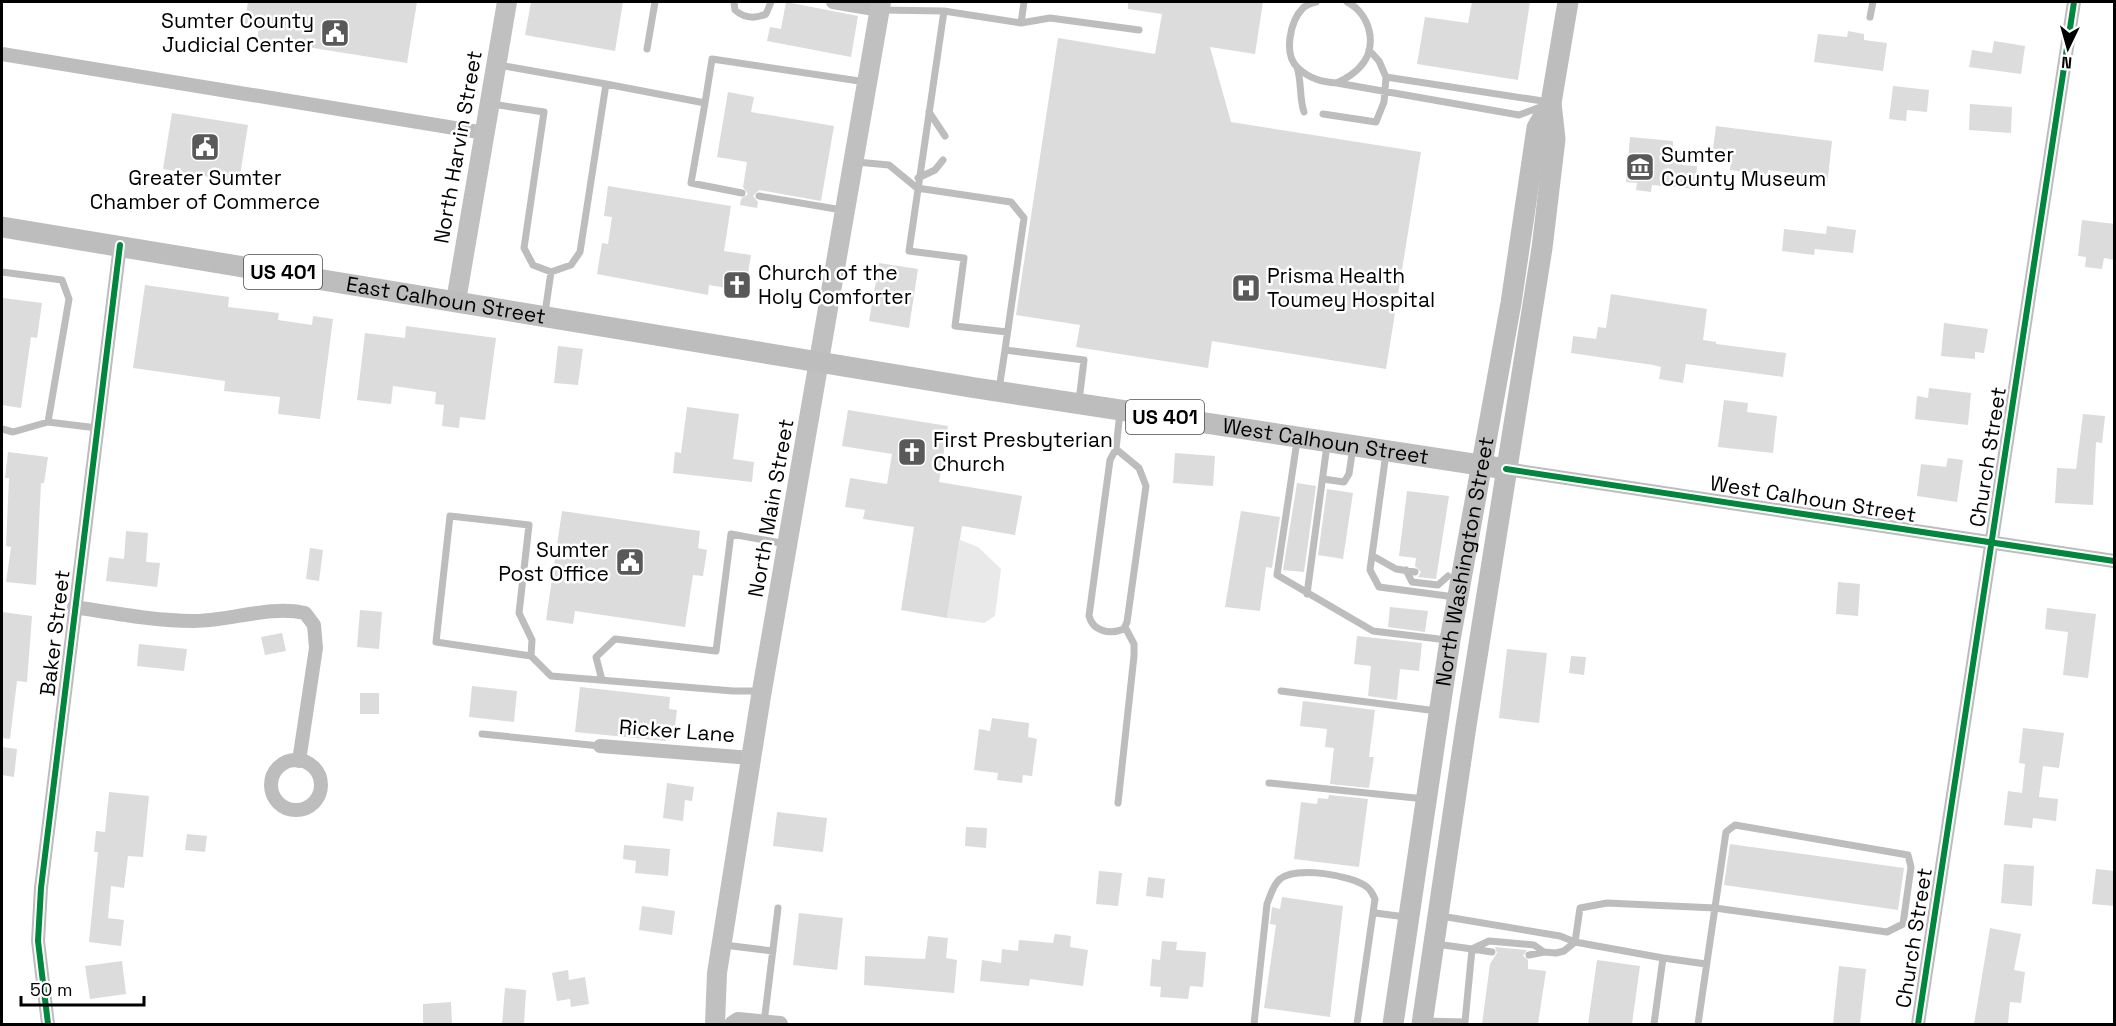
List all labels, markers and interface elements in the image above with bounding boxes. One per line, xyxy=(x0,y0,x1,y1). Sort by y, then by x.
place label: Sumter County Judicial Center xyxy=(161,7,314,58)
public building icon: Sumter County Judicial Center xyxy=(319,17,351,49)
north arrow xyxy=(2038,18,2098,78)
street label: North Harvin Street xyxy=(427,48,488,245)
text: N xyxy=(2060,52,2073,73)
public building icon: Greater Sumter Chamber of Commerce xyxy=(189,131,221,163)
place label: Sumter County Museum xyxy=(1661,141,1826,192)
museum icon: Sumter County Museum xyxy=(1624,151,1656,183)
place label: Greater Sumter Chamber of Commerce xyxy=(90,164,320,215)
road number: US 401 xyxy=(244,255,322,289)
place label: Church of the Holy Comforter xyxy=(758,259,912,310)
place label: Prisma Health Toumey Hospital xyxy=(1267,262,1435,313)
church icon: Church of the Holy Comforter xyxy=(721,269,753,301)
street label: East Calhoun Street xyxy=(344,270,548,330)
hospital icon: Prisma Health Toumey Hospital xyxy=(1230,272,1262,304)
street label: Church Street xyxy=(1963,385,2012,529)
road number: US 401 xyxy=(1126,400,1204,434)
street label: West Calhoun Street xyxy=(1221,412,1431,470)
street label: North Main Street xyxy=(742,417,799,599)
place label: First Presbyterian Church xyxy=(933,426,1113,477)
street label: North Washington Street xyxy=(1429,434,1500,688)
church icon: First Presbyterian Church xyxy=(896,436,928,468)
street label: West Calhoun Street xyxy=(1708,469,1918,528)
place label: Sumter Post Office xyxy=(498,536,609,587)
public building icon: Sumter Post Office xyxy=(614,546,646,578)
street label: Baker Street xyxy=(33,568,76,697)
street label: Ricker Lane xyxy=(618,713,736,748)
street label: Church Street xyxy=(1889,866,1938,1010)
scale bar xyxy=(21,969,144,1007)
text: 50 m xyxy=(30,978,72,1001)

